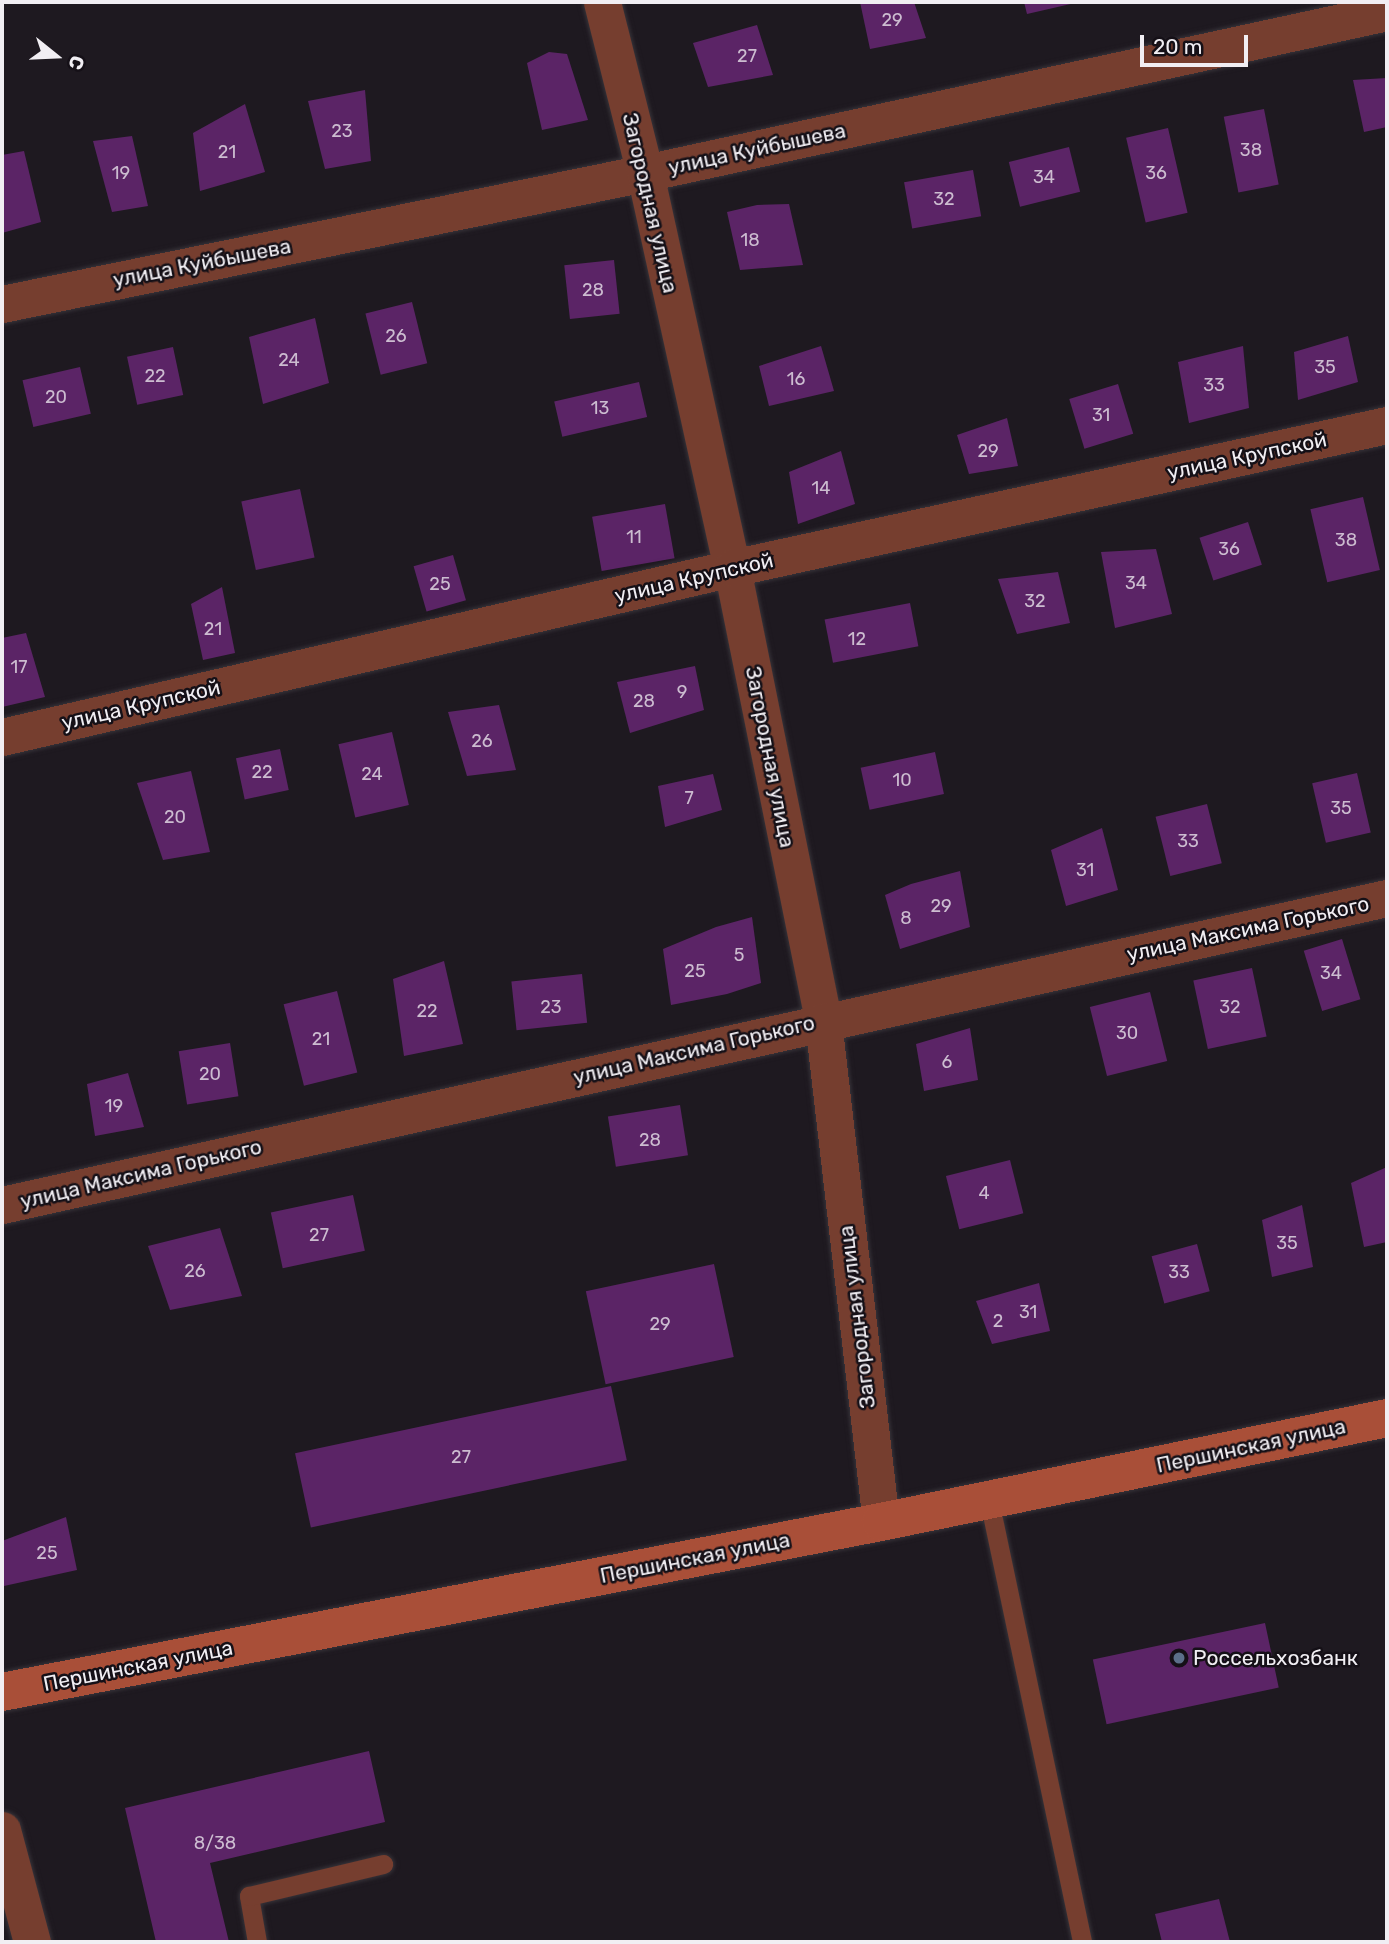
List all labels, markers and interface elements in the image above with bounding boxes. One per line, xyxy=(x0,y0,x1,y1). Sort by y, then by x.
house number: 29 xyxy=(881,9,903,31)
north arrow xyxy=(21,21,91,91)
scale bar xyxy=(1144,21,1252,65)
text: 20 m xyxy=(1153,34,1202,59)
house number: 27 xyxy=(737,45,757,67)
text: С xyxy=(63,53,89,73)
street label: Загородная улица xyxy=(617,111,683,295)
street label: улица Куйбышева xyxy=(666,118,848,180)
house number: 23 xyxy=(331,120,353,142)
house number: 38 xyxy=(1240,139,1262,161)
house number: 21 xyxy=(218,141,236,163)
house number: 19 xyxy=(112,162,130,184)
house number: 36 xyxy=(1145,162,1167,184)
house number: 34 xyxy=(1033,166,1055,188)
house number: 32 xyxy=(933,188,955,210)
house number: 18 xyxy=(740,229,760,251)
street label: улица Куйбышева xyxy=(111,233,293,293)
house number: 28 xyxy=(582,279,604,301)
house number: 26 xyxy=(385,325,407,347)
house number: 24 xyxy=(278,349,300,371)
house number: 35 xyxy=(1314,356,1336,378)
house number: 22 xyxy=(144,365,166,387)
house number: 16 xyxy=(787,368,805,390)
house number: 33 xyxy=(1203,374,1225,396)
house number: 20 xyxy=(45,386,67,408)
house number: 13 xyxy=(591,397,609,419)
house number: 31 xyxy=(1092,404,1110,426)
street label: улица Крупской xyxy=(1165,427,1329,485)
house number: 29 xyxy=(977,440,999,462)
house number: 14 xyxy=(812,477,830,499)
house number: 11 xyxy=(626,526,642,548)
house number: 38 xyxy=(1335,529,1357,551)
house number: 36 xyxy=(1218,538,1240,560)
street label: улица Крупской xyxy=(612,547,776,609)
house number: 34 xyxy=(1125,572,1147,594)
house number: 25 xyxy=(429,573,451,595)
house number: 32 xyxy=(1024,590,1046,612)
house number: 21 xyxy=(204,618,222,640)
house number: 12 xyxy=(848,628,866,650)
house number: 17 xyxy=(11,656,27,678)
street label: Загородная улица xyxy=(740,664,800,850)
street label: улица Крупской xyxy=(59,674,223,736)
house number: 9 xyxy=(677,681,687,703)
house number: 28 xyxy=(633,690,655,712)
house number: 26 xyxy=(471,730,493,752)
house number: 22 xyxy=(251,761,273,783)
house number: 24 xyxy=(361,763,383,785)
house number: 10 xyxy=(892,769,912,791)
house number: 7 xyxy=(684,787,694,809)
house number: 35 xyxy=(1330,797,1352,819)
house number: 20 xyxy=(164,806,186,828)
house number: 33 xyxy=(1177,830,1199,852)
house number: 31 xyxy=(1076,859,1094,881)
street label: улица Максима Горького xyxy=(1125,891,1371,967)
house number: 29 xyxy=(930,895,952,917)
house number: 8 xyxy=(900,907,912,929)
house number: 5 xyxy=(734,944,744,966)
house number: 25 xyxy=(684,960,706,982)
house number: 34 xyxy=(1320,962,1342,984)
house number: 23 xyxy=(540,996,562,1018)
house number: 32 xyxy=(1219,996,1241,1018)
house number: 22 xyxy=(416,1000,438,1022)
street label: улица Максима Горького xyxy=(571,1010,817,1090)
house number: 30 xyxy=(1116,1022,1138,1044)
house number: 21 xyxy=(312,1028,330,1050)
house number: 6 xyxy=(942,1051,952,1073)
house number: 20 xyxy=(199,1063,221,1085)
house number: 19 xyxy=(105,1095,123,1117)
house number: 28 xyxy=(639,1129,661,1151)
street label: улица Максима Горького xyxy=(18,1134,264,1214)
house number: 4 xyxy=(978,1182,990,1204)
house number: 27 xyxy=(309,1224,329,1246)
street label: Загородная улица xyxy=(833,1224,881,1410)
house number: 35 xyxy=(1276,1232,1298,1254)
house number: 26 xyxy=(184,1260,206,1282)
house number: 33 xyxy=(1168,1261,1190,1283)
house number: 31 xyxy=(1019,1301,1037,1323)
house number: 2 xyxy=(993,1310,1003,1332)
house number: 29 xyxy=(649,1313,671,1335)
street label: Першинская улица xyxy=(1154,1414,1348,1478)
house number: 27 xyxy=(451,1446,471,1468)
street label: Першинская улица xyxy=(598,1527,792,1589)
house number: 25 xyxy=(36,1542,58,1564)
street label: Першинская улица xyxy=(41,1635,235,1697)
place label: Россельхозбанк xyxy=(1193,1645,1358,1671)
marker: Россельхозбанк xyxy=(1171,1650,1187,1666)
house number: 8/38 xyxy=(194,1832,236,1854)

